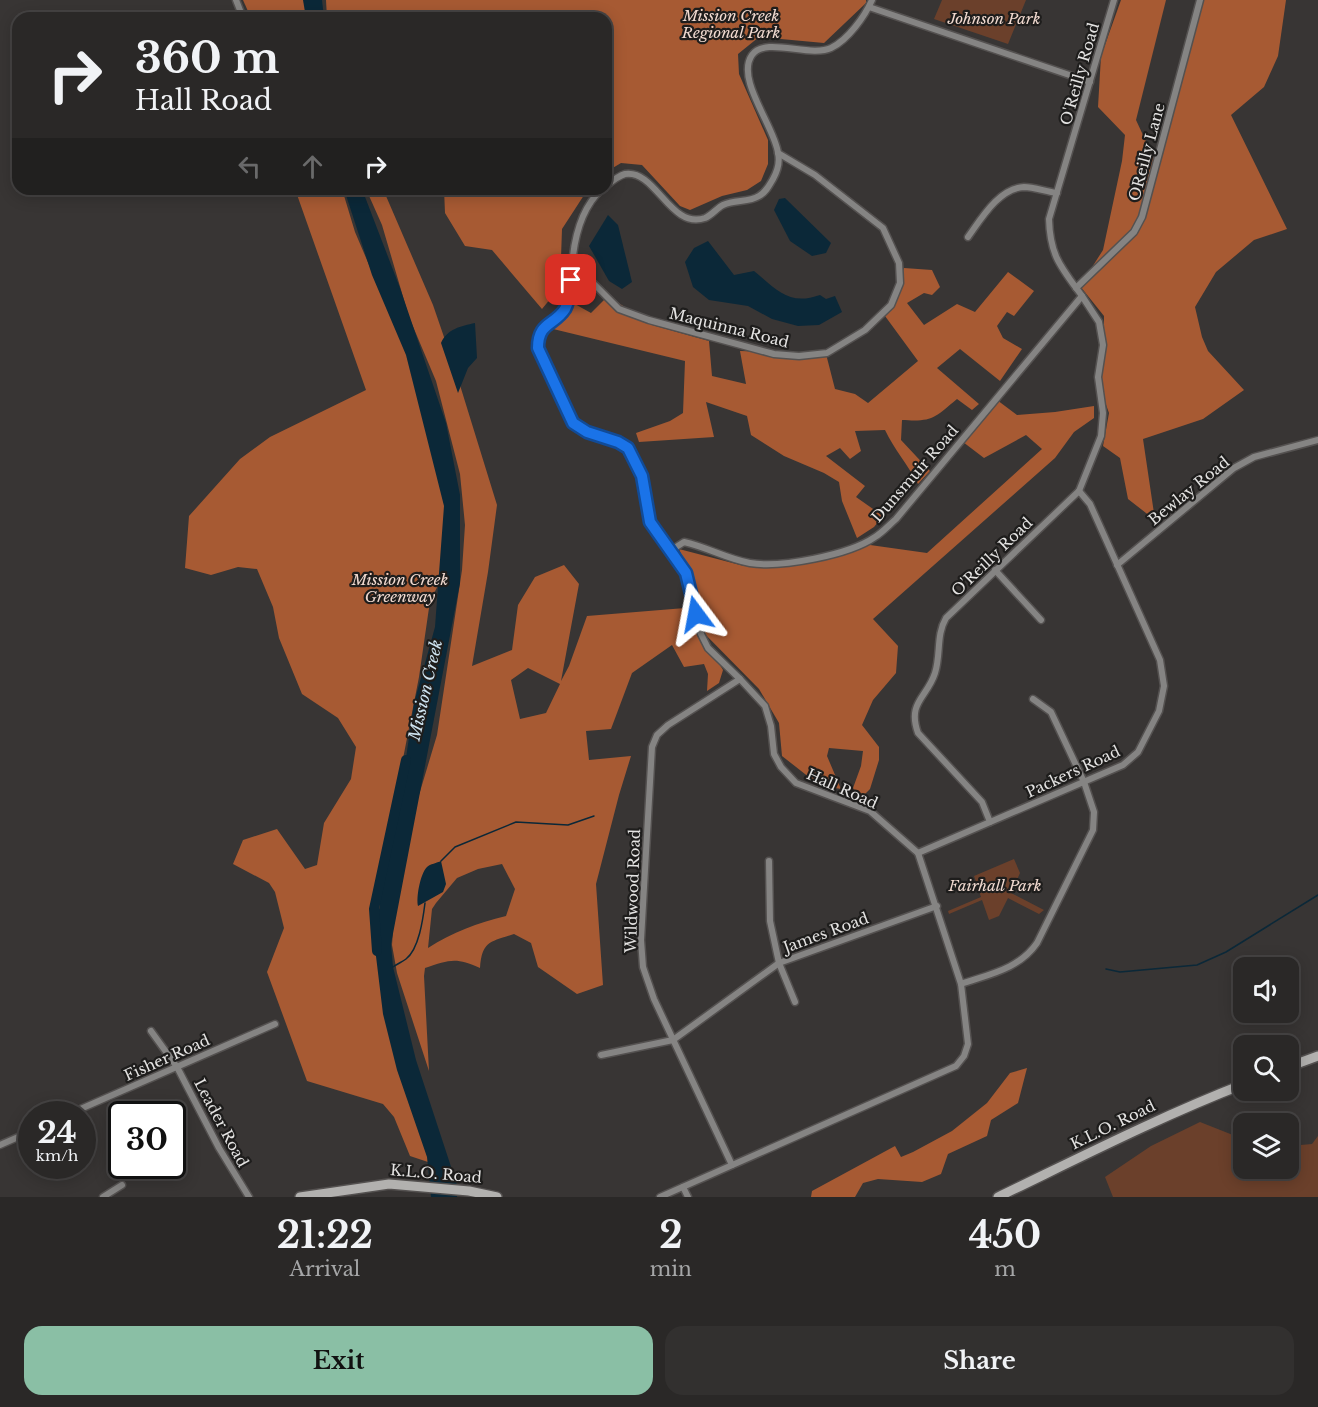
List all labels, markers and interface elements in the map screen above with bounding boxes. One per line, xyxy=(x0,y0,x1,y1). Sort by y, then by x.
park label: Mission Creek Regional Park xyxy=(681,6,780,42)
park label: Johnson Park xyxy=(947,9,1040,28)
street label: O'Reilly Road xyxy=(1056,20,1103,127)
text: 360 m xyxy=(135,32,279,84)
icon: right xyxy=(36,36,114,114)
text: Hall Road xyxy=(135,84,272,117)
street label: OReilly Lane xyxy=(1124,101,1169,203)
icon: left xyxy=(233,150,266,183)
icon: ahead xyxy=(296,150,329,183)
icon: right xyxy=(359,150,392,183)
pin xyxy=(545,254,596,305)
icon: arrive xyxy=(554,263,587,296)
street label: Maquinna Road xyxy=(667,303,791,352)
street label: Dunsmuir Road xyxy=(867,421,962,526)
street label: Bewlay Road xyxy=(1144,452,1233,529)
street label: O'Reilly Road xyxy=(947,513,1036,600)
park label: Mission Creek Greenway xyxy=(351,570,448,606)
position arrow xyxy=(664,582,728,646)
water label: Mission Creek xyxy=(403,638,446,743)
street label: Packers Road xyxy=(1023,741,1123,802)
street label: Hall Road xyxy=(804,764,881,813)
street label: Wildwood Road xyxy=(621,829,644,954)
park label: Fairhall Park xyxy=(948,876,1041,895)
street label: James Road xyxy=(779,908,871,957)
map controls xyxy=(1233,957,1299,1179)
button: sound xyxy=(1233,957,1299,1023)
street label: Fisher Road xyxy=(121,1030,213,1085)
button: search xyxy=(1233,1035,1299,1101)
street label: Leader Road xyxy=(190,1075,253,1170)
street label: K.L.O. Road xyxy=(1067,1096,1158,1153)
speed limit sign: 30 xyxy=(108,1101,186,1179)
button: layers xyxy=(1233,1113,1299,1179)
text: 24 xyxy=(37,1114,77,1151)
text: km/h xyxy=(36,1146,78,1165)
street label: K.L.O. Road xyxy=(389,1160,483,1187)
text: 21:22 xyxy=(277,1213,373,1258)
text: 2 xyxy=(659,1213,683,1258)
text: 450 xyxy=(969,1213,1041,1258)
text: Arrival xyxy=(290,1257,360,1281)
text: min xyxy=(650,1257,692,1281)
text: m xyxy=(994,1257,1016,1281)
button: Exit xyxy=(24,1326,653,1395)
button: Share xyxy=(665,1326,1294,1395)

